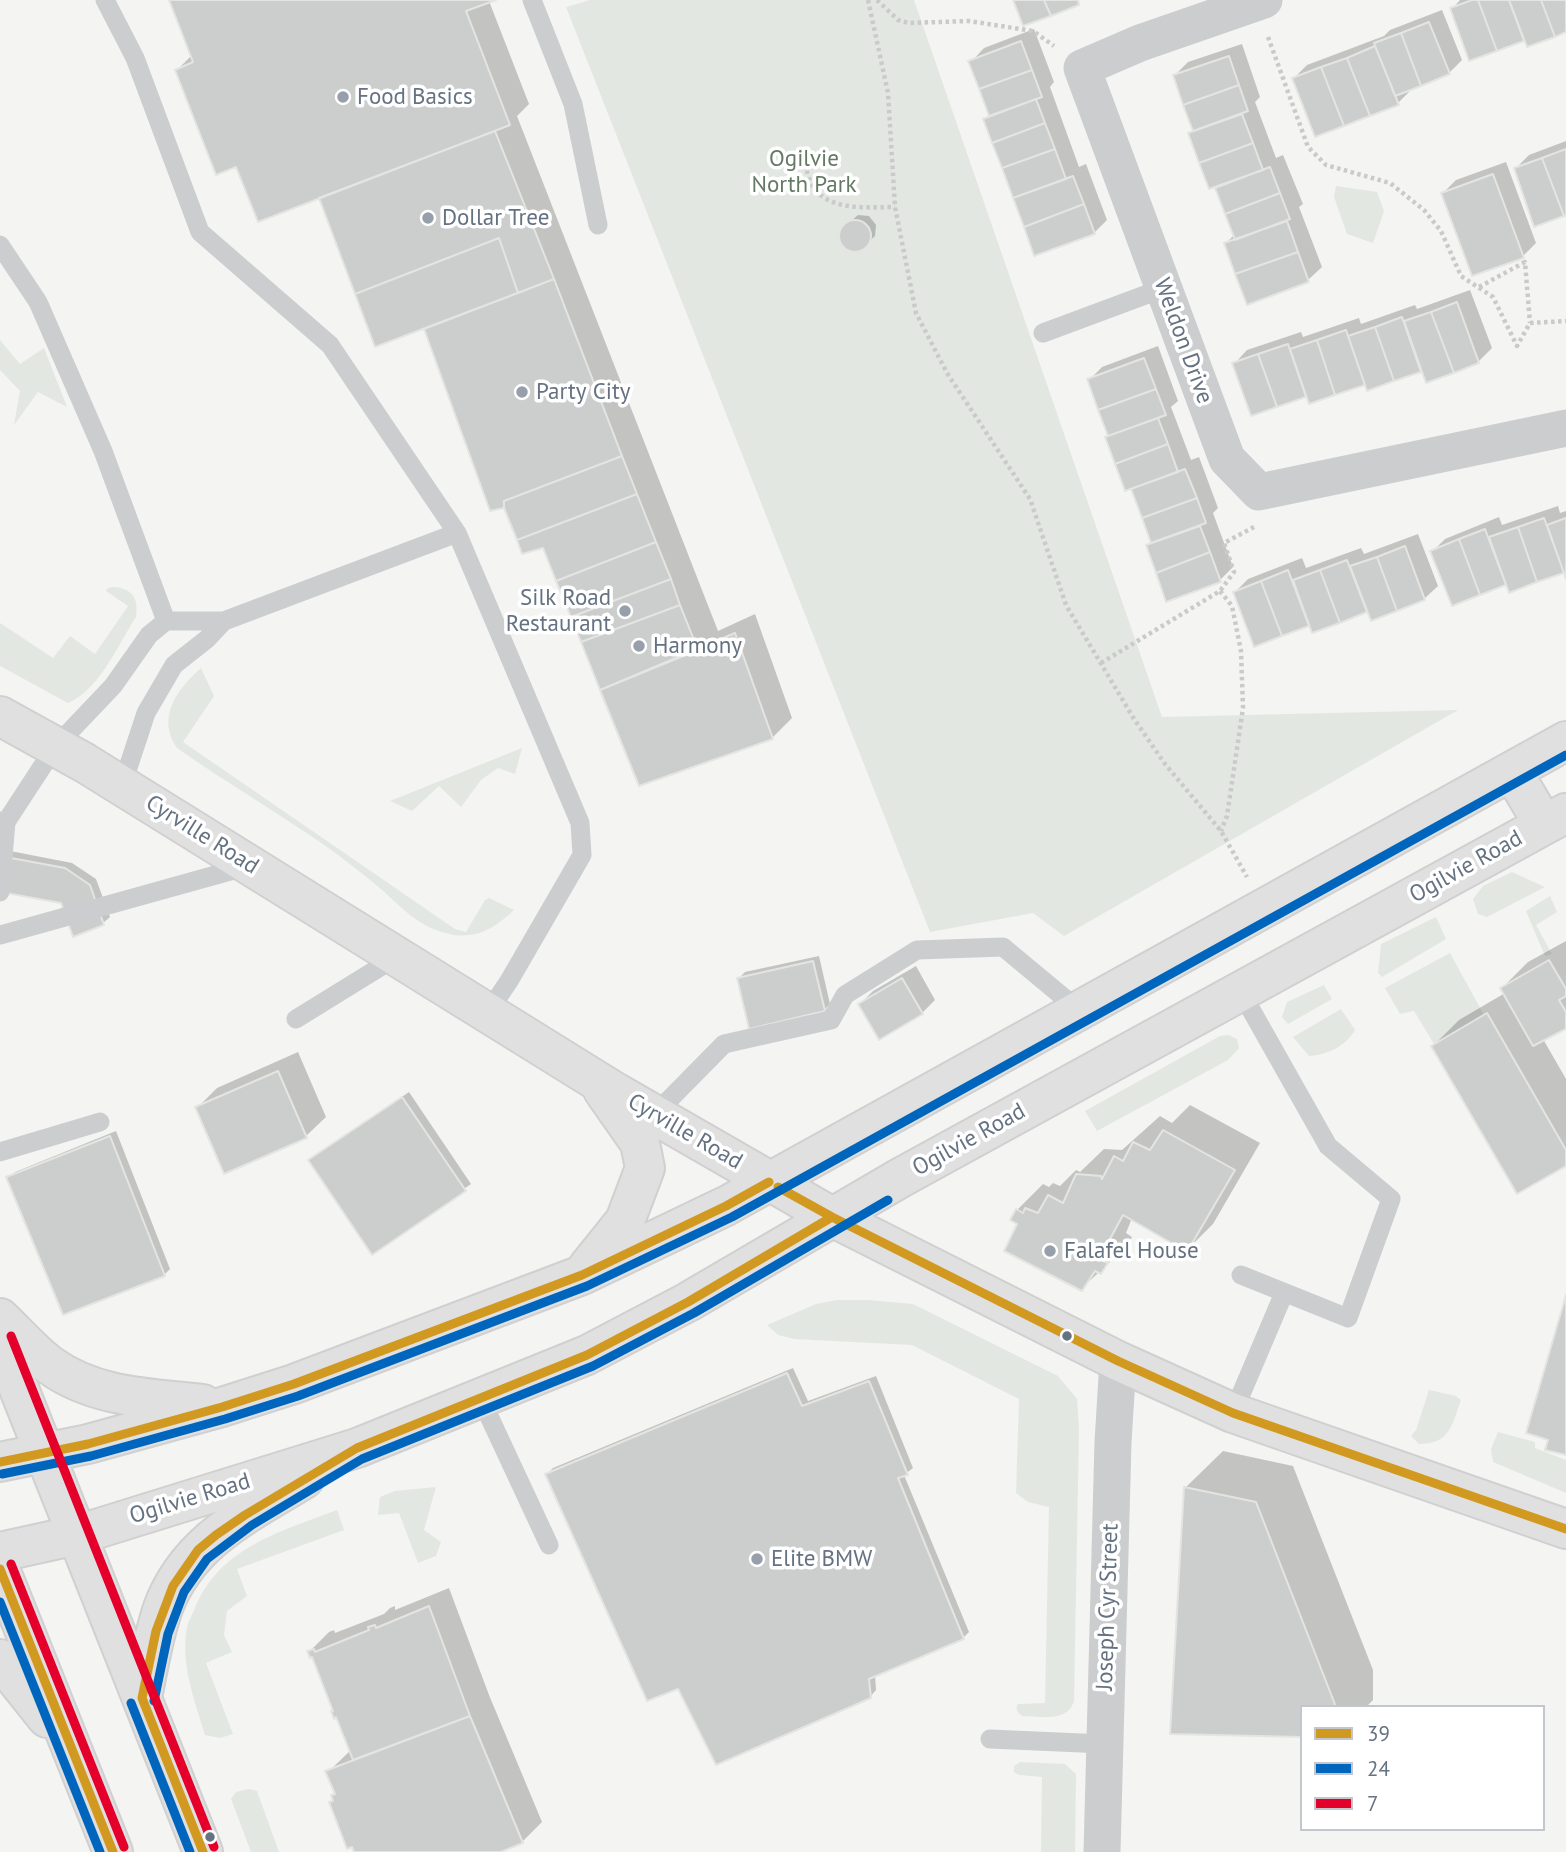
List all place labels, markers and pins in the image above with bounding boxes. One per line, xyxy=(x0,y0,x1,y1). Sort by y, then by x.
place label: Food Basics xyxy=(357,83,473,111)
marker: Food Basics xyxy=(335,89,351,105)
place label: Dollar Tree xyxy=(442,204,549,232)
marker: Dollar Tree xyxy=(420,210,436,226)
place label: Party City xyxy=(536,378,630,406)
marker: Party City xyxy=(514,384,530,400)
place label: Silk Road Restaurant xyxy=(506,584,611,638)
marker: Silk Road Restaurant xyxy=(617,603,633,619)
place label: Harmony xyxy=(653,632,742,660)
marker: Harmony xyxy=(631,638,647,654)
place label: Falafel House xyxy=(1064,1237,1199,1265)
marker: Falafel House xyxy=(1042,1243,1058,1259)
unlabelled marker xyxy=(1060,1329,1074,1343)
place label: Elite BMW xyxy=(771,1545,872,1573)
marker: Elite BMW xyxy=(749,1551,765,1567)
unlabelled marker xyxy=(203,1830,217,1844)

